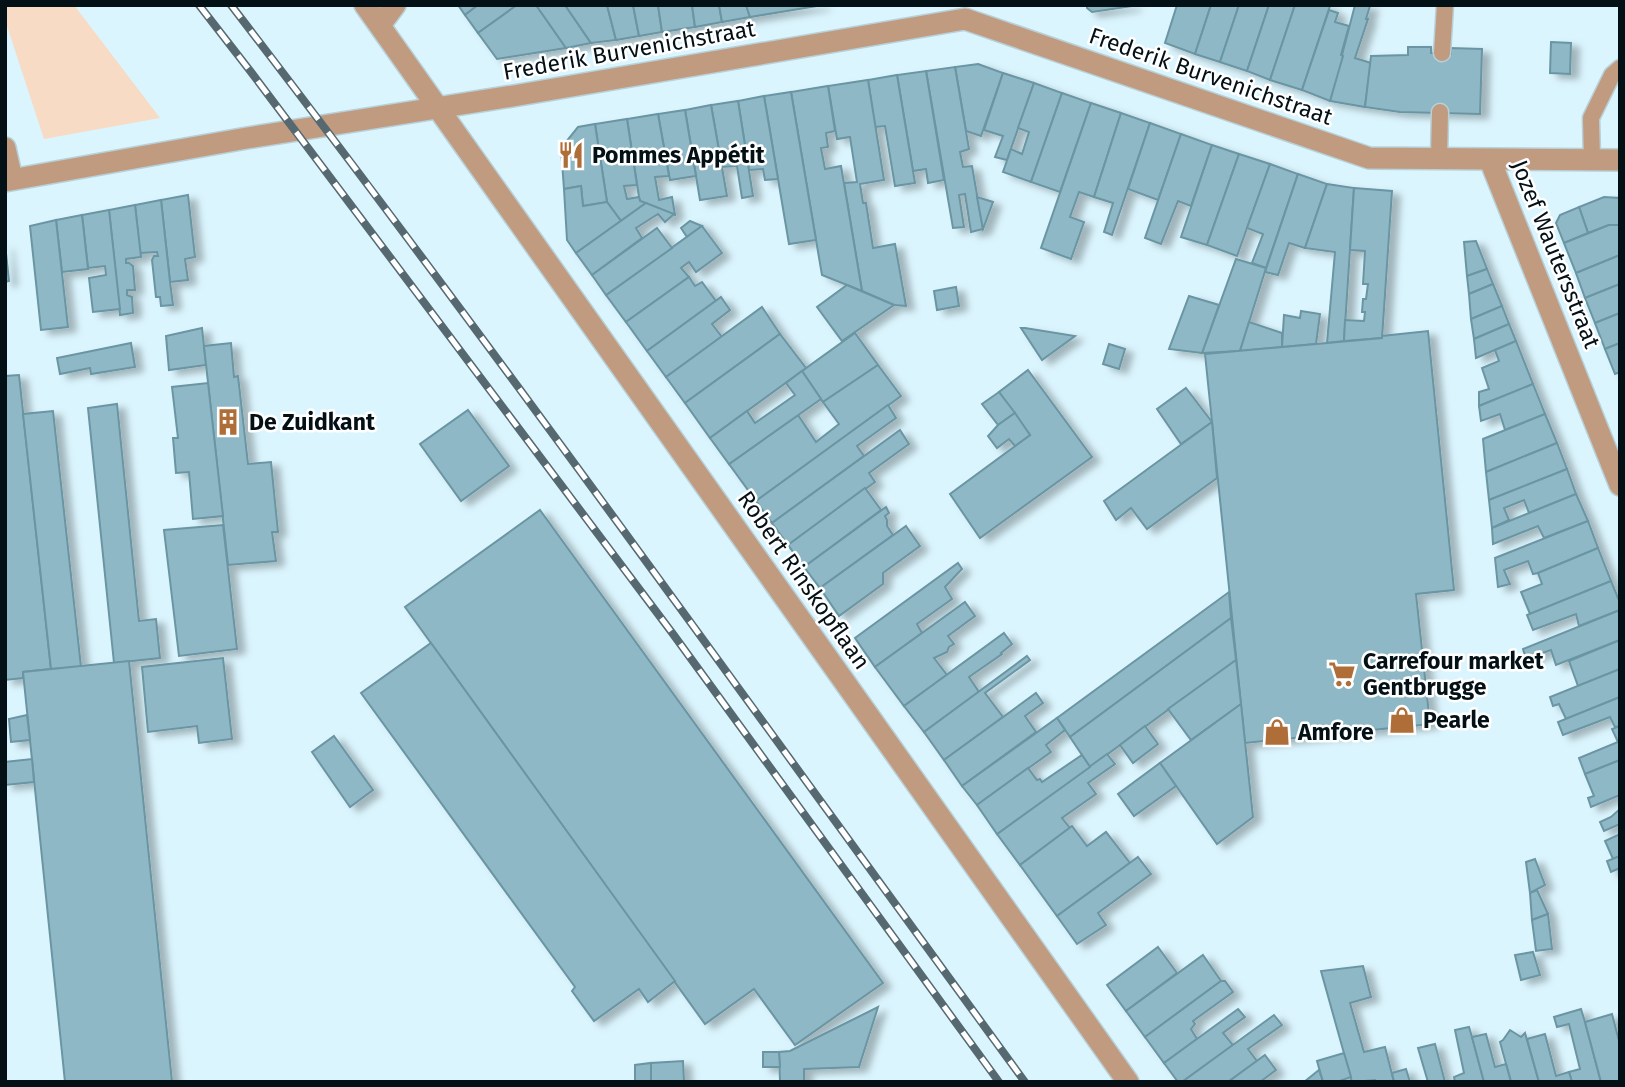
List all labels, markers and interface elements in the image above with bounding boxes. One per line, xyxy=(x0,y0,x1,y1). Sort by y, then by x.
street label: Frederik Burvenichstraat xyxy=(501,14,758,86)
street label: Frederik Burvenichstraat xyxy=(1086,21,1337,131)
restaurant icon: Pommes Appétit xyxy=(556,140,586,170)
place label: Pommes Appétit xyxy=(592,141,766,169)
street label: Jozef Wautersstraat xyxy=(1505,156,1607,353)
building icon: De Zuidkant xyxy=(213,407,243,437)
place label: De Zuidkant xyxy=(249,408,376,436)
street label: Robert Rinskopflaan xyxy=(732,485,876,675)
place label: Carrefour market Gentbrugge xyxy=(1363,647,1545,701)
supermarket icon: Carrefour market Gentbrugge xyxy=(1327,659,1357,689)
shop icon: Pearle xyxy=(1387,705,1417,735)
place label: Pearle xyxy=(1423,706,1490,734)
shop icon: Amfore xyxy=(1262,717,1292,747)
place label: Amfore xyxy=(1297,718,1374,746)

